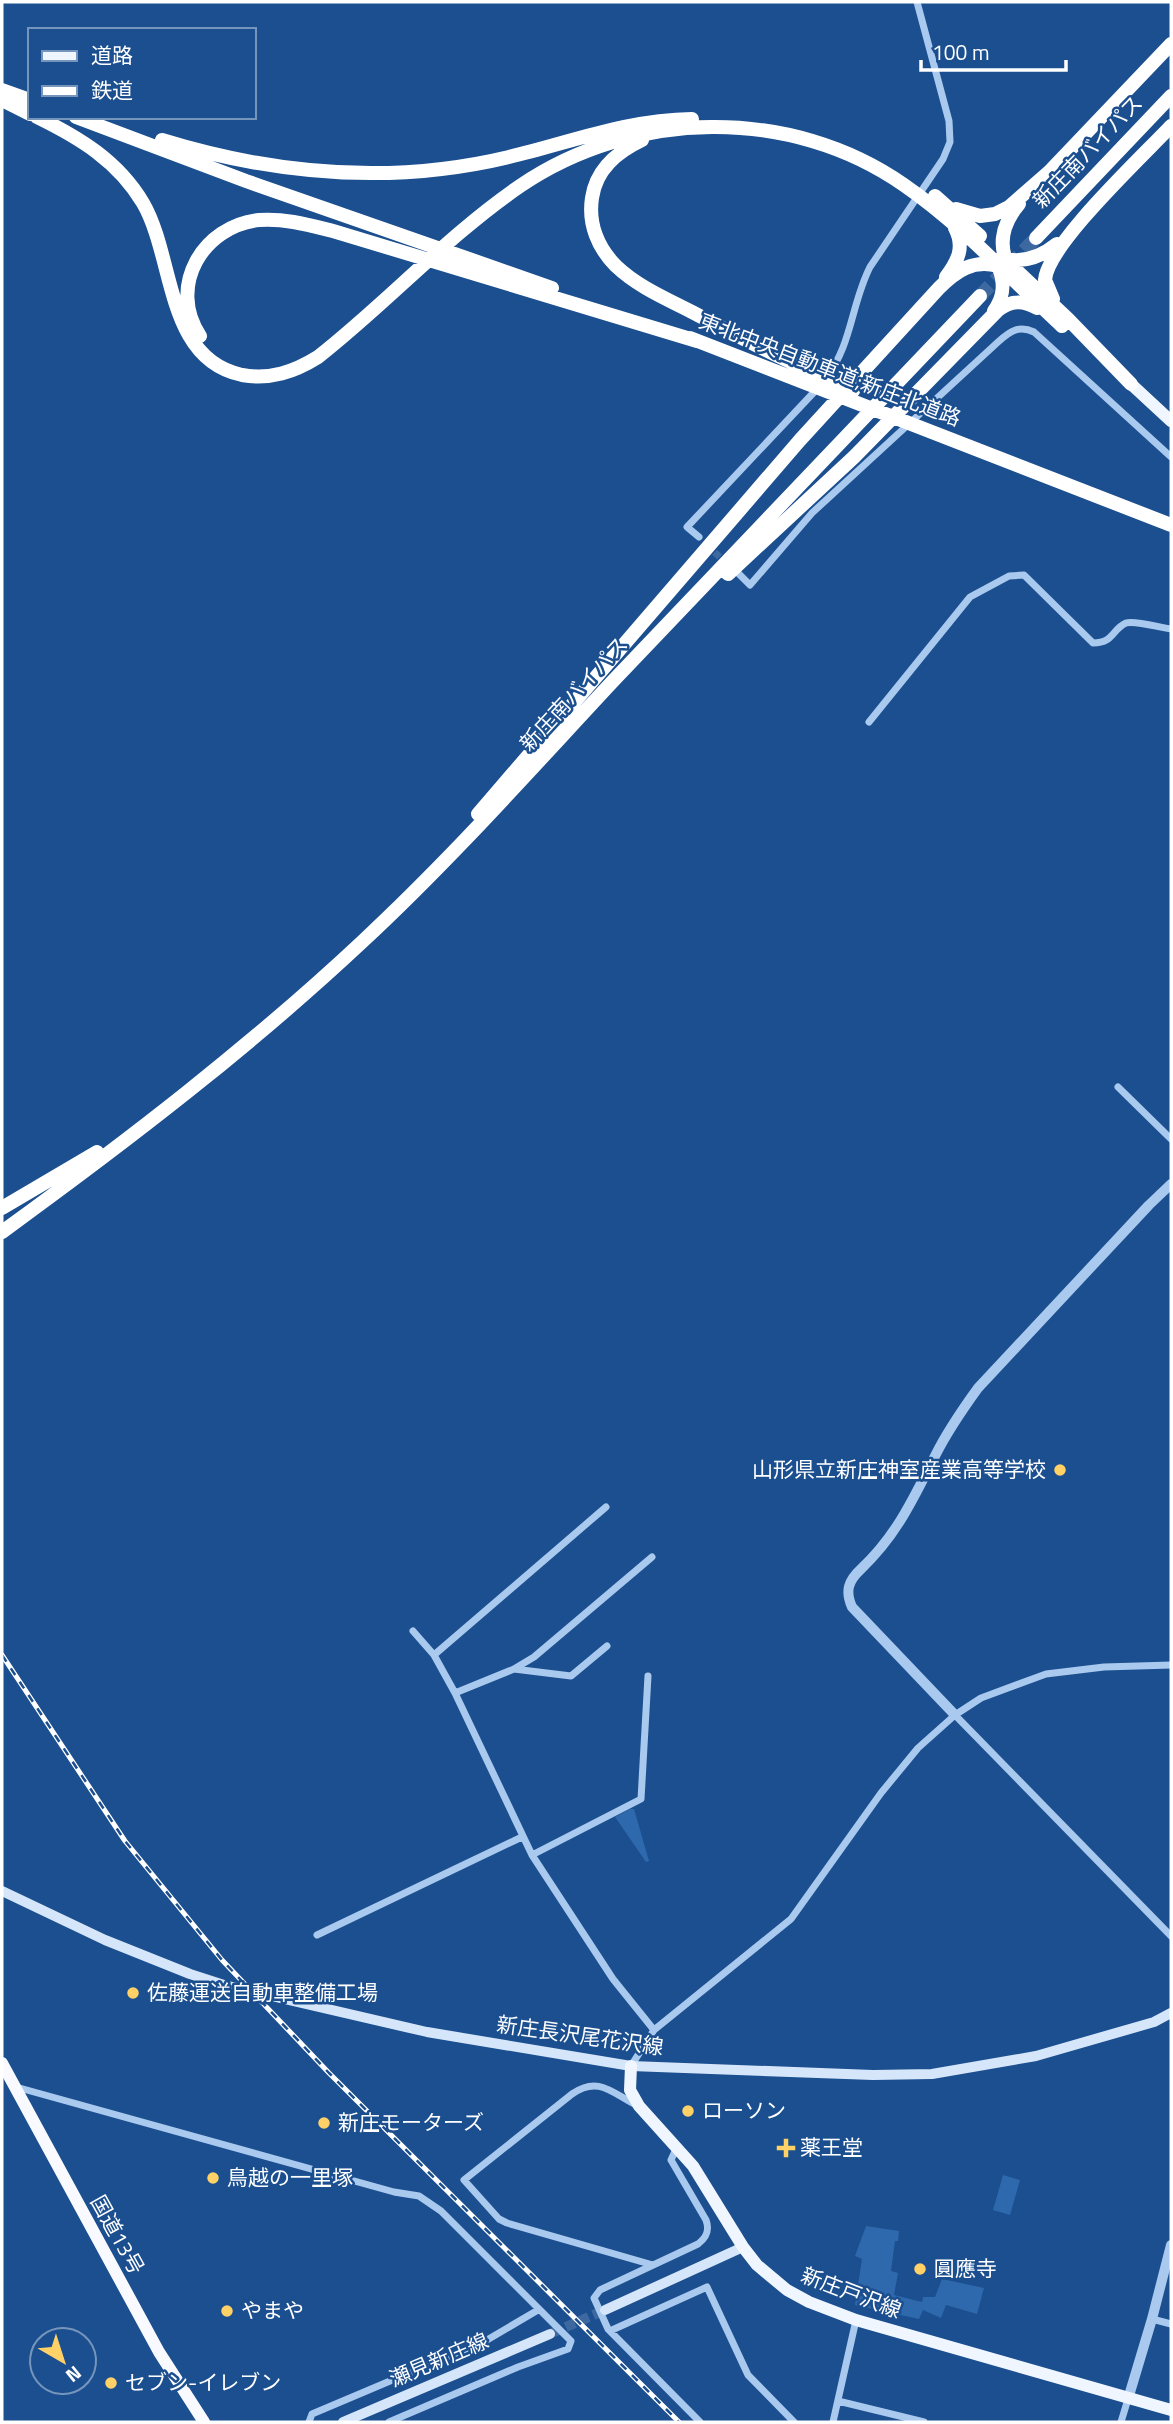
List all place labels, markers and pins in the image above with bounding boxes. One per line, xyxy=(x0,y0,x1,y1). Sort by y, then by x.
place label: 山形県立新庄神室産業高等学校 xyxy=(752,1453,1046,1485)
marker: 山形県立新庄神室産業高等学校 xyxy=(1052,1462,1068,1478)
place label: 佐藤運送自動車整備工場 xyxy=(147,1976,378,2008)
marker: 佐藤運送自動車整備工場 xyxy=(125,1985,141,2001)
place label: ローソン xyxy=(702,2094,786,2126)
marker: ローソン xyxy=(680,2103,696,2119)
place label: 新庄モーターズ xyxy=(338,2106,484,2138)
marker: 新庄モーターズ xyxy=(316,2115,332,2131)
place label: 薬王堂 xyxy=(800,2131,863,2163)
marker: 薬王堂 xyxy=(778,2140,794,2156)
place label: 鳥越の一里塚 xyxy=(227,2161,353,2193)
marker: 鳥越の一里塚 xyxy=(205,2170,221,2186)
place label: 圓應寺 xyxy=(934,2252,997,2284)
marker: 圓應寺 xyxy=(912,2261,928,2277)
place label: やまや xyxy=(241,2294,304,2326)
marker: やまや xyxy=(219,2303,235,2319)
place label: セブン-イレブン xyxy=(125,2366,281,2398)
marker: セブン-イレブン xyxy=(103,2375,119,2391)

